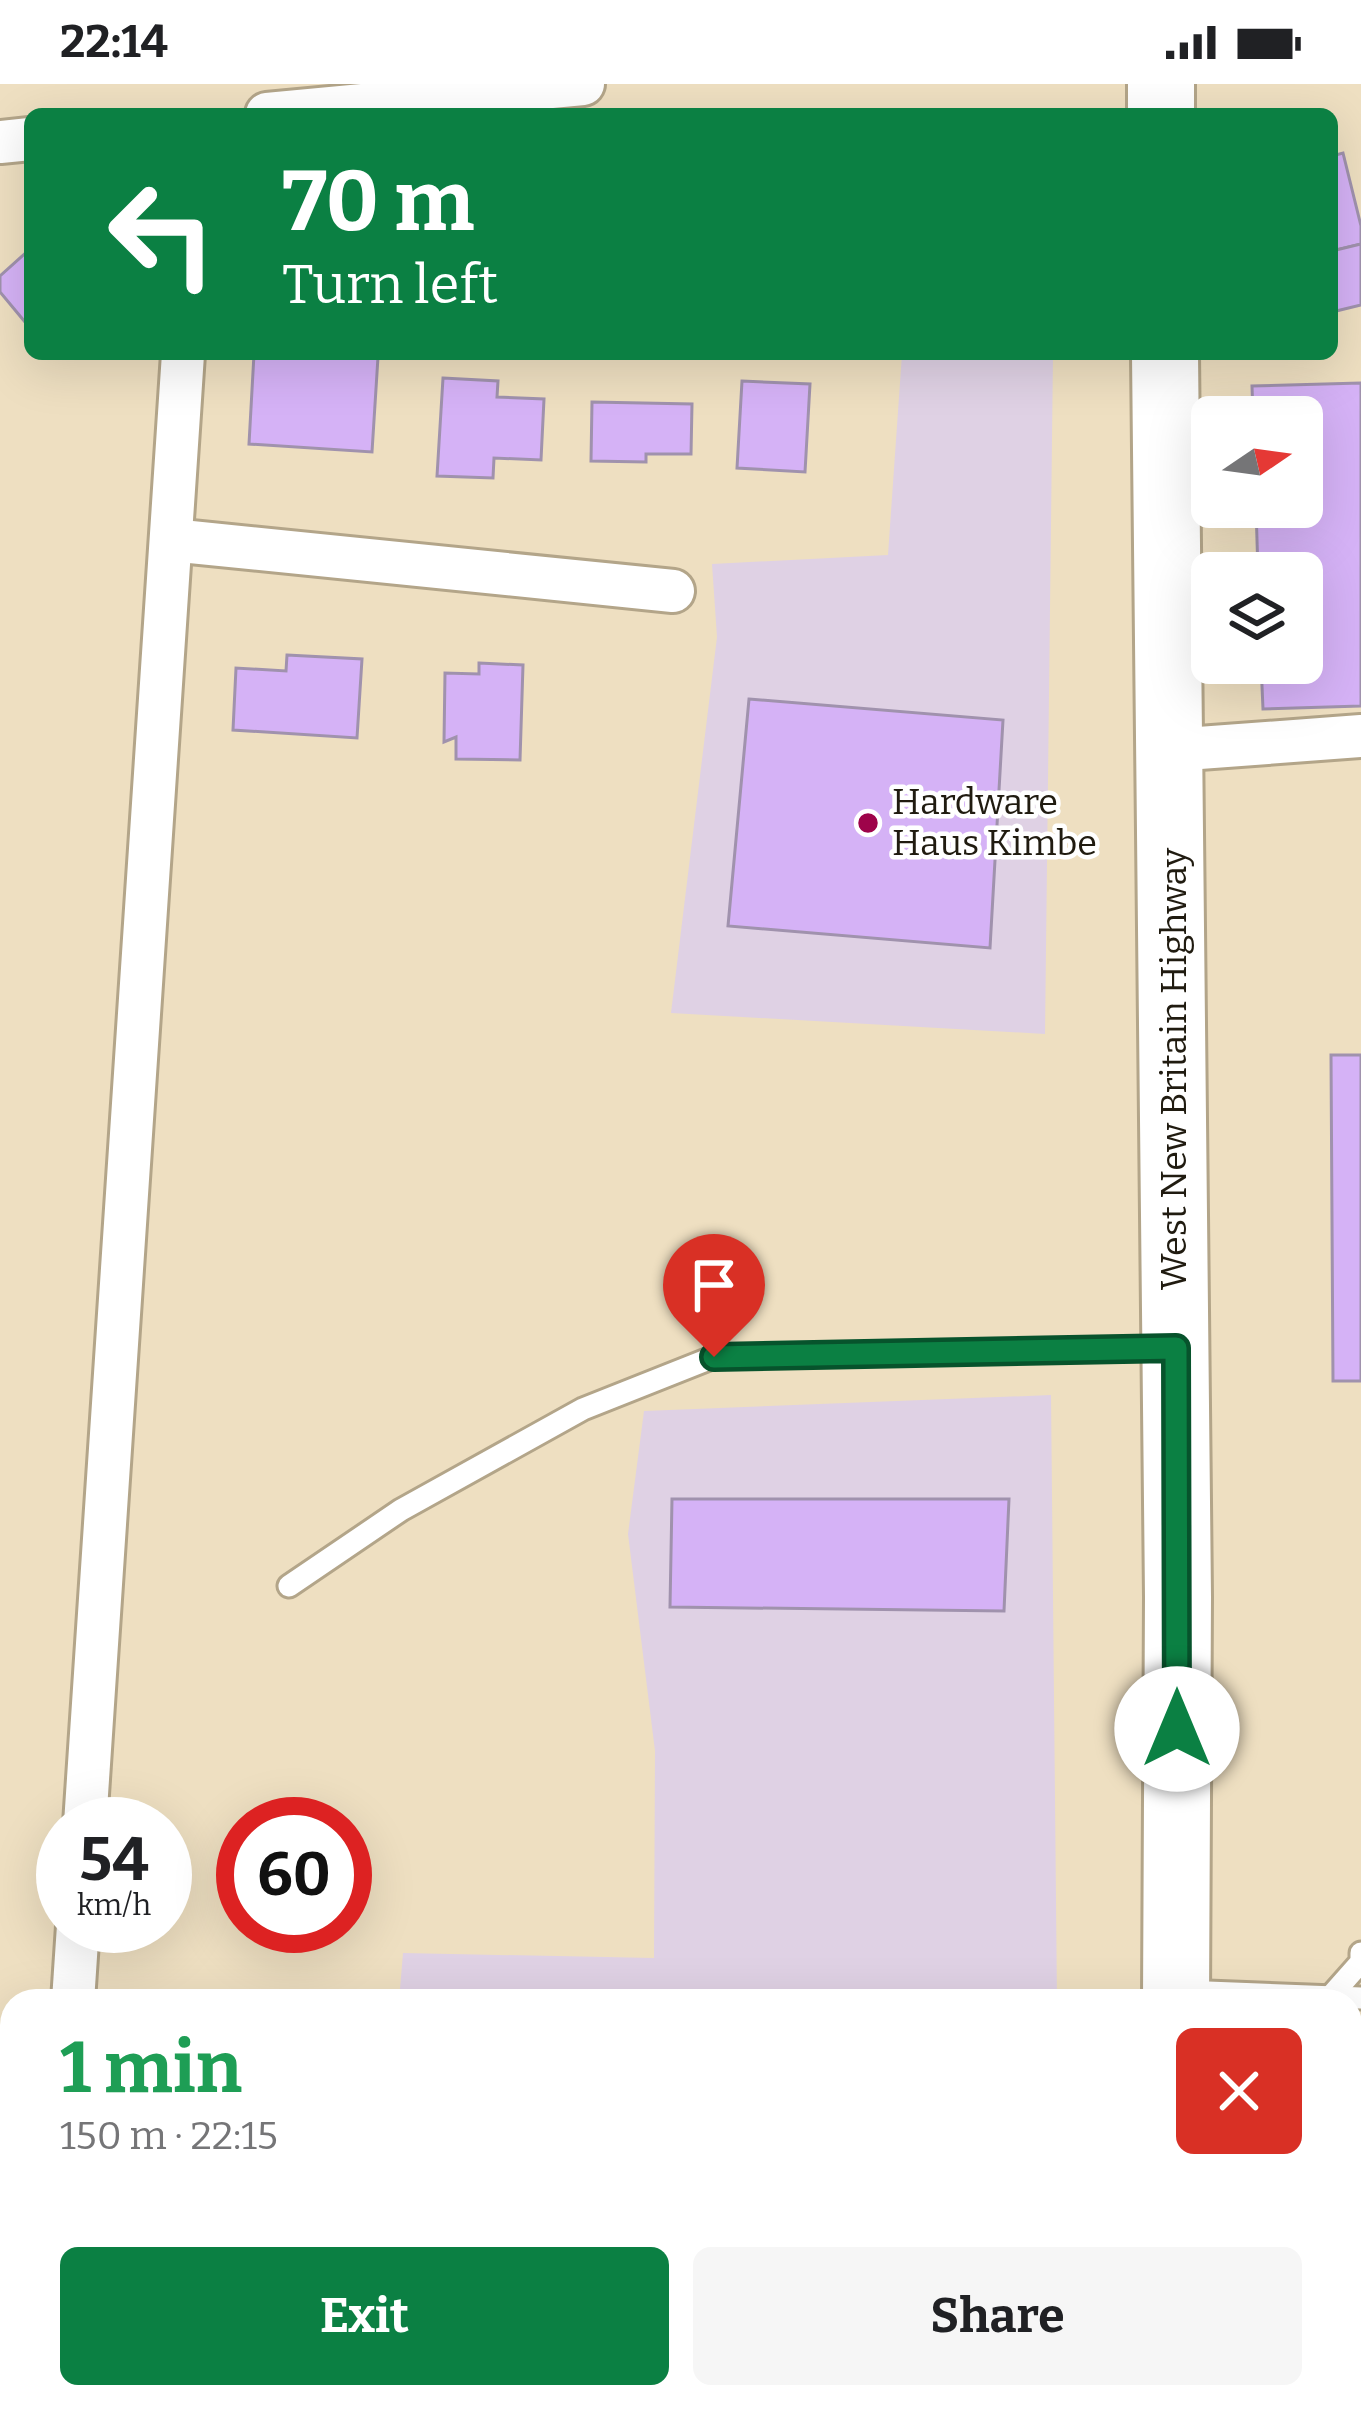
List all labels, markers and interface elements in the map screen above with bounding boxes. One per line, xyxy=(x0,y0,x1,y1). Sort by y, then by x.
text: 22:14 xyxy=(60,15,168,69)
text: 70 m xyxy=(282,151,474,252)
icon: left xyxy=(84,156,240,312)
text: Turn left xyxy=(282,253,498,317)
north arrow xyxy=(1191,396,1323,528)
map controls xyxy=(1191,396,1323,684)
button: layers xyxy=(1191,552,1323,684)
place label: Hardware Haus Kimbe xyxy=(892,780,1097,865)
marker: Hardware Haus Kimbe xyxy=(855,810,881,836)
street label: West New Britain Highway xyxy=(1152,847,1196,1290)
pin xyxy=(663,1234,765,1357)
icon: arrive xyxy=(681,1252,747,1318)
position arrow xyxy=(1114,1666,1240,1792)
speed limit sign: 60 xyxy=(216,1797,372,1953)
text: 54 xyxy=(79,1824,149,1896)
text: km/h xyxy=(77,1887,151,1923)
text: 1 min xyxy=(60,2025,242,2111)
button: close xyxy=(1176,2028,1302,2154)
text: 150 m · 22:15 xyxy=(60,2113,278,2159)
button: Exit xyxy=(60,2247,669,2385)
button: Share xyxy=(693,2247,1302,2385)

